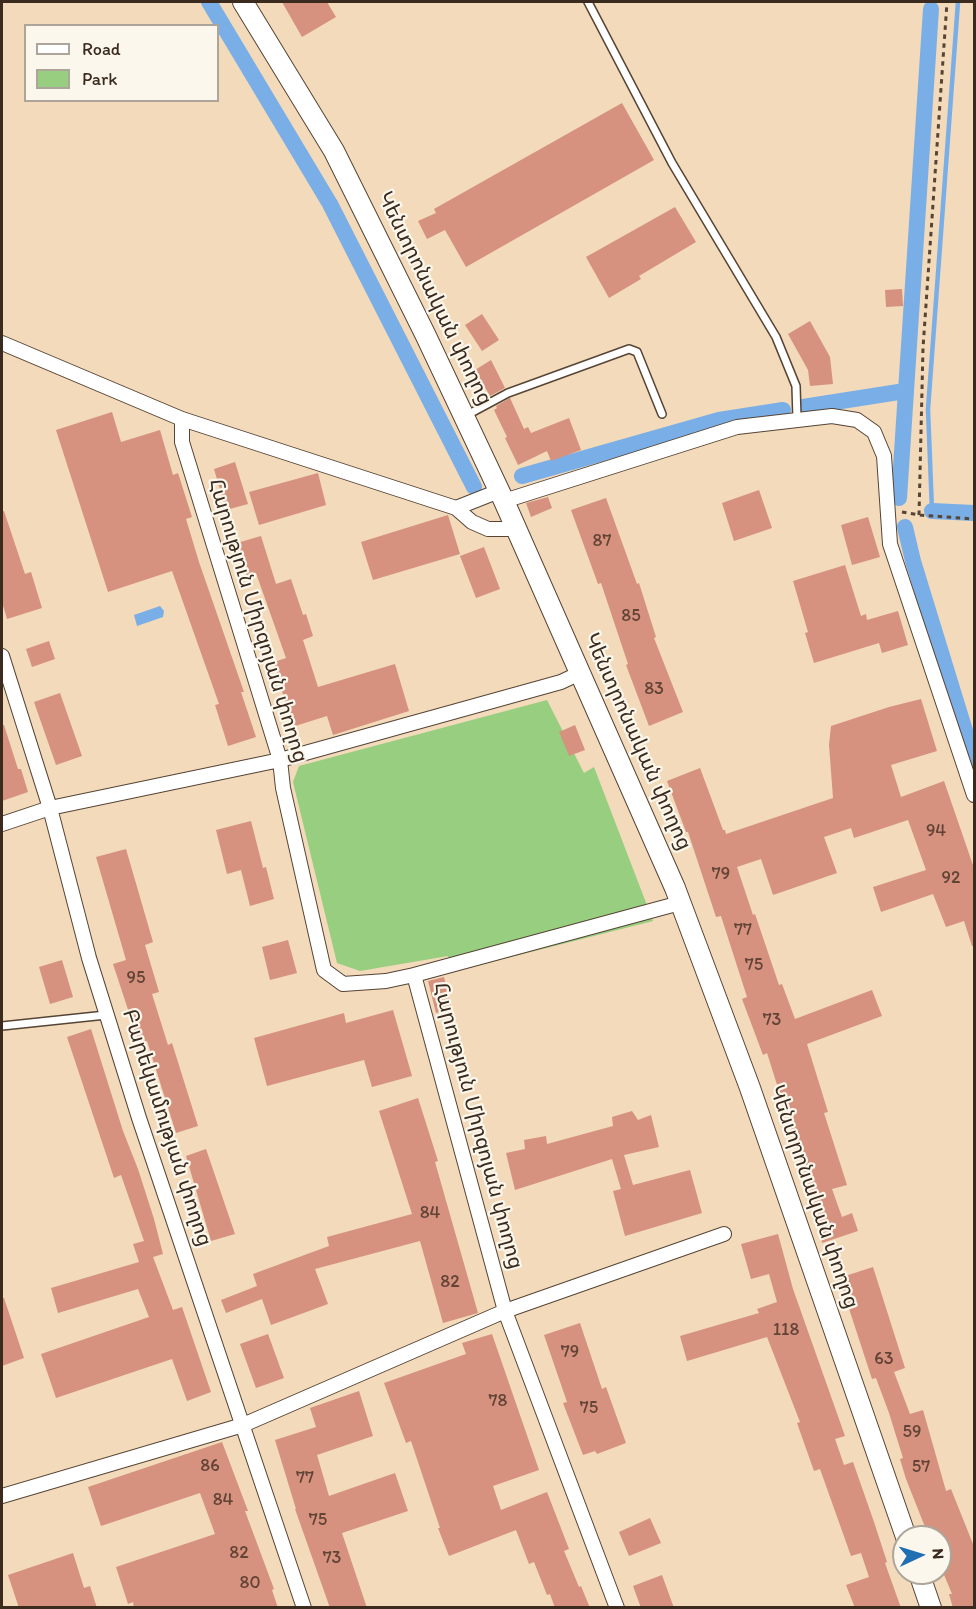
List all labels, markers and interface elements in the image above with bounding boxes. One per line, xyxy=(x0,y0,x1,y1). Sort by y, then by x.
legend xyxy=(24,24,219,102)
text: Road xyxy=(82,38,121,60)
text: Park xyxy=(82,68,117,90)
street label: Կենտրոնական փողոց xyxy=(371,188,497,410)
street label: Հարություն Միրզոյան փողոց xyxy=(202,476,312,766)
house number: 87 xyxy=(593,530,611,552)
house number: 85 xyxy=(621,605,641,627)
street label: Կենտրոնական փողոց xyxy=(578,630,696,854)
house number: 83 xyxy=(644,678,664,700)
house number: 94 xyxy=(926,820,946,842)
house number: 79 xyxy=(712,863,730,885)
house number: 92 xyxy=(942,867,960,889)
house number: 77 xyxy=(734,919,752,941)
house number: 75 xyxy=(745,954,763,976)
house number: 95 xyxy=(127,967,145,989)
street label: Հարություն Միրզոյան փողոց xyxy=(427,980,527,1272)
street label: Բարեկամության փողոց xyxy=(116,1006,216,1250)
house number: 73 xyxy=(763,1009,781,1031)
street label: Կենտրոնական փողոց xyxy=(763,1082,863,1312)
house number: 84 xyxy=(420,1202,440,1224)
house number: 82 xyxy=(440,1271,460,1293)
house number: 118 xyxy=(773,1319,799,1341)
house number: 79 xyxy=(561,1341,579,1363)
house number: 63 xyxy=(874,1348,894,1370)
house number: 78 xyxy=(489,1390,507,1412)
house number: 75 xyxy=(580,1397,598,1419)
house number: 59 xyxy=(903,1421,921,1443)
house number: 86 xyxy=(200,1455,220,1477)
house number: 57 xyxy=(912,1456,930,1478)
house number: 77 xyxy=(296,1467,314,1489)
house number: 84 xyxy=(213,1489,233,1511)
house number: 75 xyxy=(309,1509,327,1531)
north arrow xyxy=(892,1525,952,1585)
house number: 82 xyxy=(229,1542,249,1564)
house number: 73 xyxy=(323,1547,341,1569)
text: N xyxy=(929,1548,948,1560)
house number: 80 xyxy=(240,1572,260,1594)

